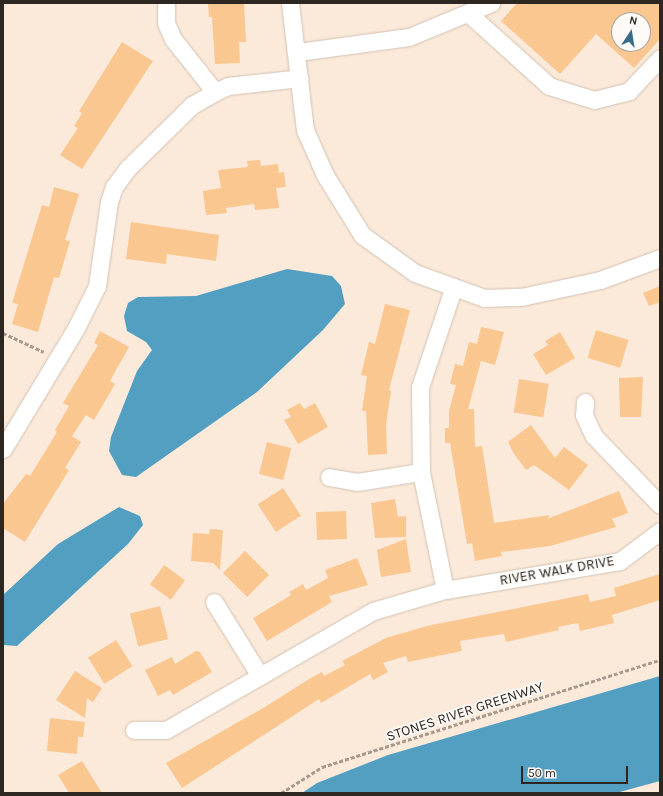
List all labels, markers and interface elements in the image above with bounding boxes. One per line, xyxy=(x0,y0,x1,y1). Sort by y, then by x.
north arrow xyxy=(611,12,651,52)
text: N xyxy=(628,14,639,28)
street label: RIVER WALK DRIVE xyxy=(498,553,616,589)
street label: STONES RIVER GREENWAY xyxy=(384,679,546,745)
scale bar xyxy=(523,758,630,784)
text: 50 m xyxy=(528,766,556,780)

